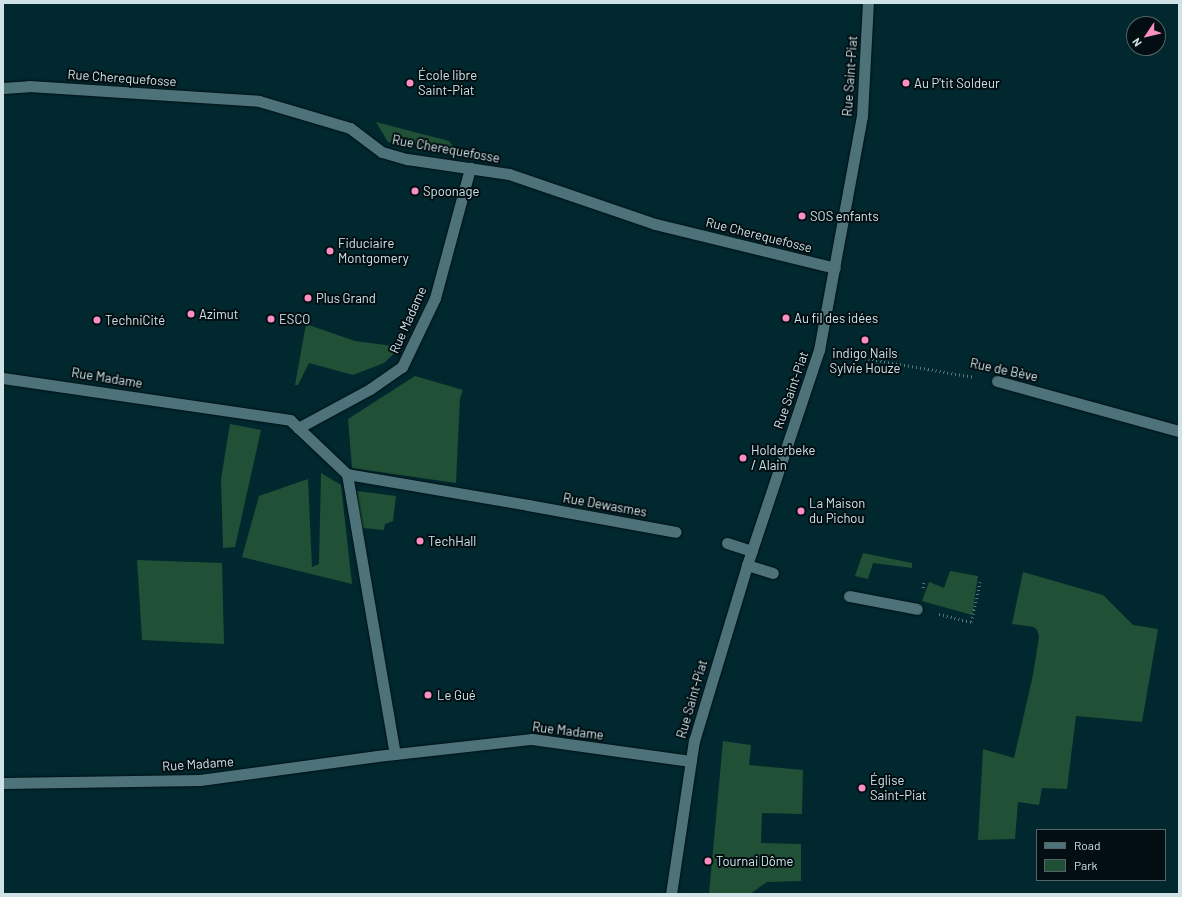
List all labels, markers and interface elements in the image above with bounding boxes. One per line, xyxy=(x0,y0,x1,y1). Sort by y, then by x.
north arrow xyxy=(1126,16,1166,56)
street label: Rue Saint-Piat xyxy=(839,35,861,117)
text: N xyxy=(1129,36,1144,49)
street label: Rue Cherequefosse xyxy=(67,66,177,90)
place label: École libre Saint-Piat xyxy=(418,68,477,99)
place label: Au P'tit Soldeur xyxy=(914,75,1000,91)
marker: École libre Saint-Piat xyxy=(405,78,415,88)
marker: Au P'tit Soldeur xyxy=(901,78,911,88)
street label: Rue Cherequefosse xyxy=(391,132,501,166)
place label: Spoonage xyxy=(423,183,479,199)
marker: Spoonage xyxy=(410,186,420,196)
place label: SOS enfants xyxy=(810,208,879,224)
marker: SOS enfants xyxy=(797,211,807,221)
street label: Rue Cherequefosse xyxy=(704,214,814,256)
place label: Fiduciaire Montgomery xyxy=(338,236,409,267)
marker: Fiduciaire Montgomery xyxy=(325,246,335,256)
street label: Rue Madame xyxy=(386,284,430,356)
place label: Plus Grand xyxy=(316,290,376,306)
marker: Plus Grand xyxy=(303,293,313,303)
place label: Azimut xyxy=(199,306,238,322)
marker: Azimut xyxy=(186,309,196,319)
place label: Au fil des idées xyxy=(794,310,878,326)
place label: ESCO xyxy=(279,311,310,327)
place label: TechniCité xyxy=(105,312,165,328)
marker: Au fil des idées xyxy=(781,313,791,323)
marker: ESCO xyxy=(266,314,276,324)
marker: TechniCité xyxy=(92,315,102,325)
marker: indigo Nails Sylvie Houze xyxy=(860,335,870,345)
place label: indigo Nails Sylvie Houze xyxy=(830,346,900,377)
street label: Rue Saint-Piat xyxy=(770,349,812,431)
street label: Rue de Bève xyxy=(969,355,1039,385)
street label: Rue Madame xyxy=(70,365,144,391)
place label: Holderbeke / Alain xyxy=(751,443,815,474)
marker: Holderbeke / Alain xyxy=(738,453,748,463)
street label: Rue Dewasmes xyxy=(562,490,648,520)
place label: La Maison du Pichou xyxy=(809,496,865,527)
marker: La Maison du Pichou xyxy=(796,506,806,516)
place label: TechHall xyxy=(428,533,476,549)
marker: TechHall xyxy=(415,536,425,546)
street label: Rue Saint-Piat xyxy=(673,658,711,740)
place label: Le Gué xyxy=(437,687,476,703)
marker: Le Gué xyxy=(422,689,434,701)
street label: Rue Madame xyxy=(531,719,605,743)
street label: Rue Madame xyxy=(162,754,234,774)
place label: Église Saint-Piat xyxy=(870,773,927,804)
marker: Église Saint-Piat xyxy=(857,783,867,793)
legend xyxy=(1036,829,1166,881)
text: Road xyxy=(1074,838,1101,852)
place label: Tournai Dôme xyxy=(716,853,793,869)
marker: Tournai Dôme xyxy=(703,856,713,866)
text: Park xyxy=(1074,858,1098,872)

